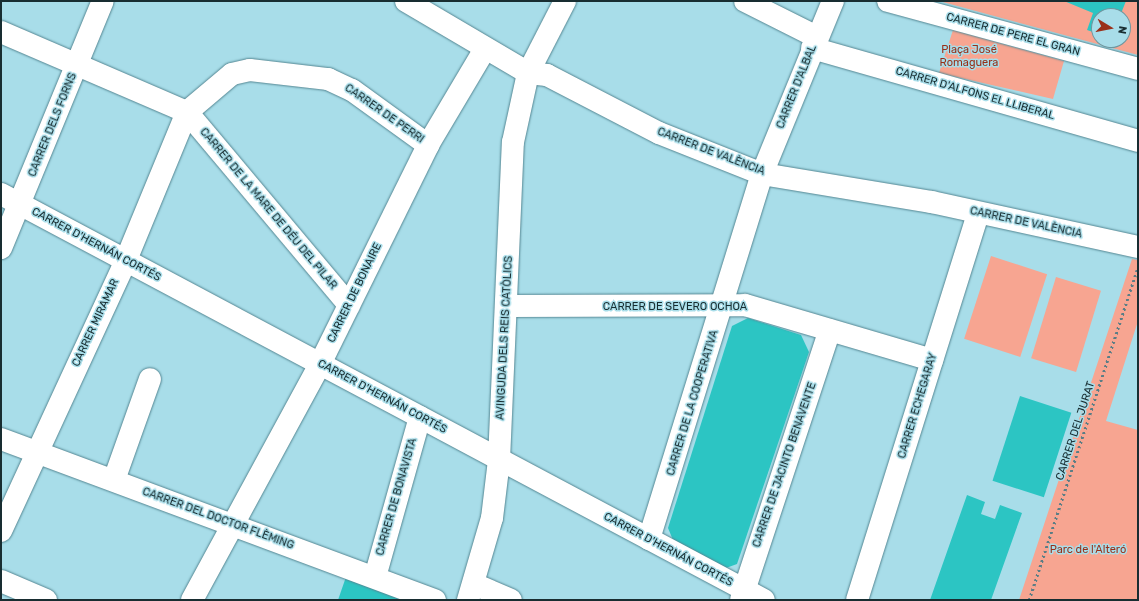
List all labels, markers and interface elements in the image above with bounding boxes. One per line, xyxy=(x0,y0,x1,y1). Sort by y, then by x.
north arrow xyxy=(1091,8,1131,48)
street label: CARRER DE PERE EL GRAN xyxy=(945,11,1081,59)
text: N xyxy=(1115,25,1129,35)
street label: CARRER D'ALBAL xyxy=(774,43,820,131)
park label: Plaça José Romaguera xyxy=(940,44,998,70)
street label: CARRER D'ALFONS EL LLIBERAL xyxy=(894,65,1056,123)
street label: CARRER DELS FORNS xyxy=(26,71,80,179)
street label: CARRER DE PERRI xyxy=(342,82,426,146)
street label: CARRER DE LA MARE DE DÉU DEL PILAR xyxy=(196,125,340,293)
street label: CARRER DE VALÈNCIA xyxy=(655,125,767,179)
street label: CARRER D'HERNÁN CORTÉS xyxy=(29,205,163,285)
street label: CARRER DE VALÈNCIA xyxy=(968,205,1084,241)
street label: CARRER DE BONAIRE xyxy=(325,241,385,345)
street label: AVINGUDA DELS REIS CATÒLICS xyxy=(494,255,516,421)
street label: CARRER MIRAMAR xyxy=(70,277,122,369)
street label: CARRER DE SEVERO OCHOA xyxy=(603,300,747,314)
street label: CARRER DE LA COOPERATIVA xyxy=(664,328,722,478)
street label: CARRER ECHEGARAY xyxy=(896,352,940,460)
street label: CARRER D'HERNÁN CORTÉS xyxy=(315,357,449,437)
street label: CARRER DEL JURAT xyxy=(1054,380,1098,482)
street label: CARRER DE JACINTO BENAVENTE xyxy=(750,381,820,549)
street label: CARRER DE BONAVISTA xyxy=(374,437,420,557)
street label: CARRER DEL DOCTOR FLÈMING xyxy=(140,485,296,553)
street label: CARRER D'HERNÁN CORTÉS xyxy=(601,510,735,590)
park label: Parc de l'Alteró xyxy=(1050,543,1126,557)

